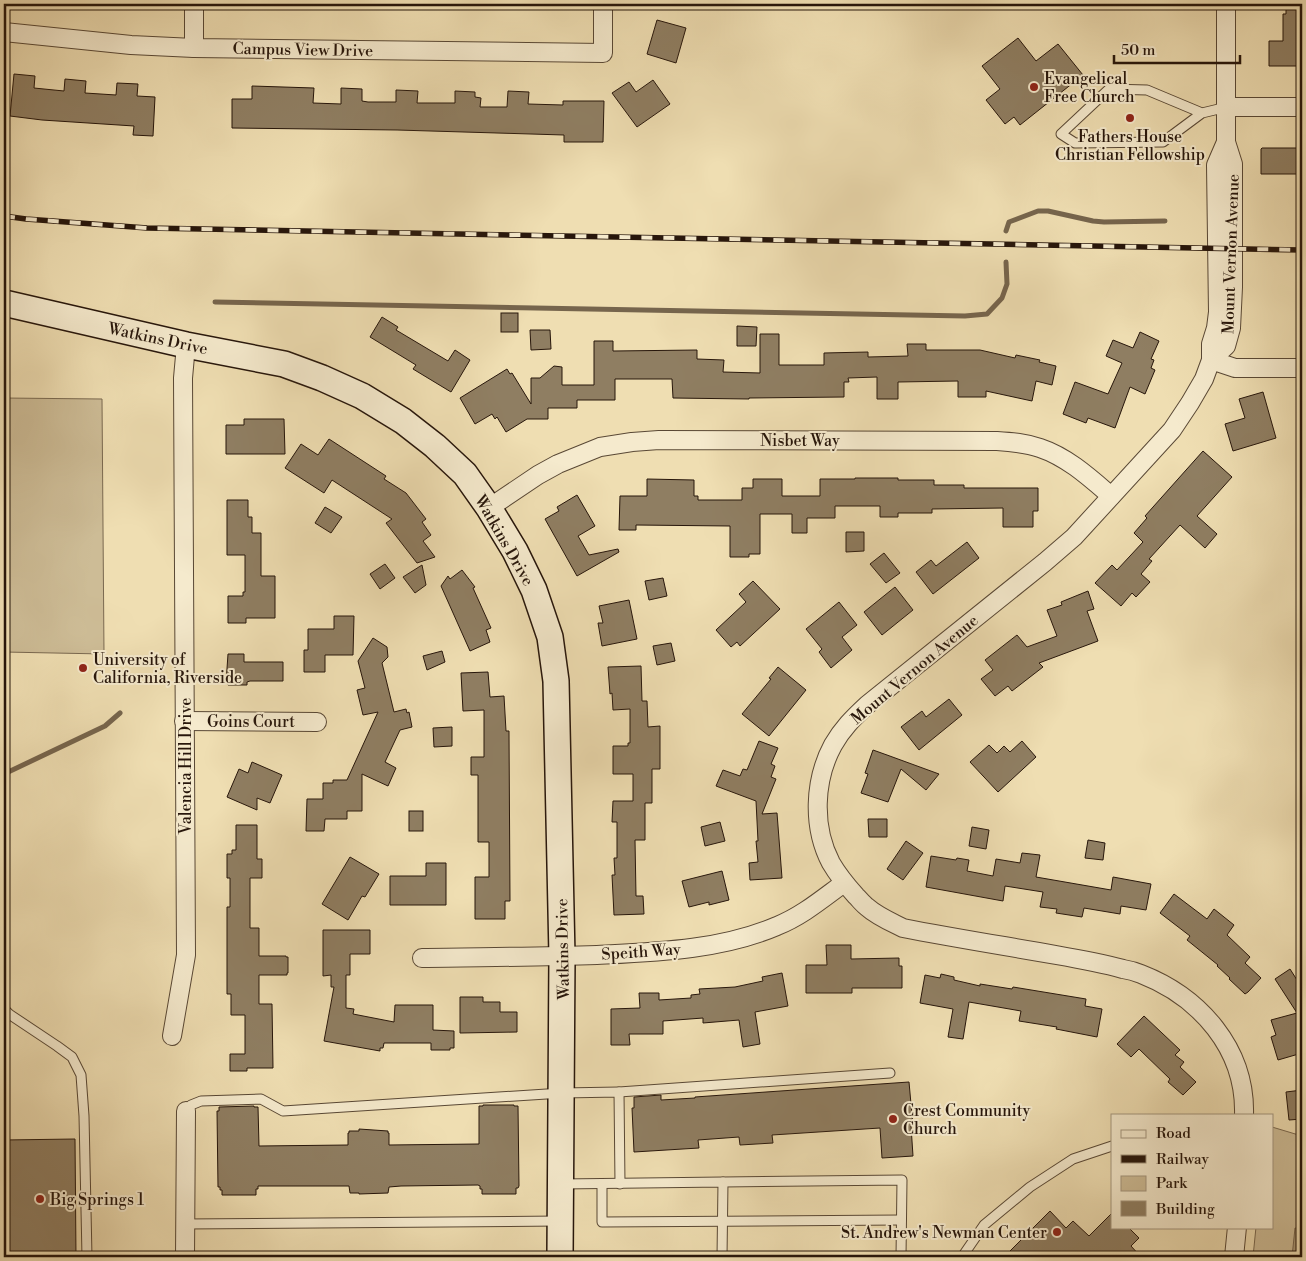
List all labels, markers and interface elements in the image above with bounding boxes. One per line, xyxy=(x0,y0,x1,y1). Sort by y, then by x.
scale bar xyxy=(1114,32,1240,64)
street label: Campus View Drive xyxy=(233,39,373,61)
text: 50 m xyxy=(1121,41,1155,60)
place label: Evangelical Free Church xyxy=(1044,69,1135,107)
marker: Evangelical Free Church xyxy=(1028,81,1040,93)
marker: Fathers House Christian Fellowship xyxy=(1124,112,1136,124)
place label: Fathers House Christian Fellowship xyxy=(1055,127,1205,165)
street label: Mount Vernon Avenue xyxy=(1218,174,1244,334)
street label: Watkins Drive xyxy=(105,318,209,359)
street label: Nisbet Way xyxy=(760,431,840,451)
street label: Watkins Drive xyxy=(470,491,538,589)
street label: Mount Vernon Avenue xyxy=(847,611,982,729)
place label: University of California, Riverside xyxy=(93,650,242,688)
marker: University of California, Riverside xyxy=(77,662,89,674)
street label: Valencia Hill Drive xyxy=(176,698,196,835)
street label: Goins Court xyxy=(207,712,295,732)
street label: Watkins Drive xyxy=(552,898,574,1001)
street label: Speith Way xyxy=(601,939,682,965)
place label: Crest Community Church xyxy=(903,1101,1030,1139)
marker: Crest Community Church xyxy=(887,1113,899,1125)
legend xyxy=(1111,1114,1274,1228)
text: Road xyxy=(1156,1124,1191,1143)
text: Railway xyxy=(1156,1150,1210,1169)
text: Park xyxy=(1156,1174,1188,1193)
place label: Big Springs 1 xyxy=(49,1190,144,1210)
marker: Big Springs 1 xyxy=(34,1193,46,1205)
text: Building xyxy=(1155,1200,1215,1219)
place label: St. Andrew's Newman Center xyxy=(841,1223,1047,1243)
marker: St. Andrew's Newman Center xyxy=(1051,1226,1063,1238)

